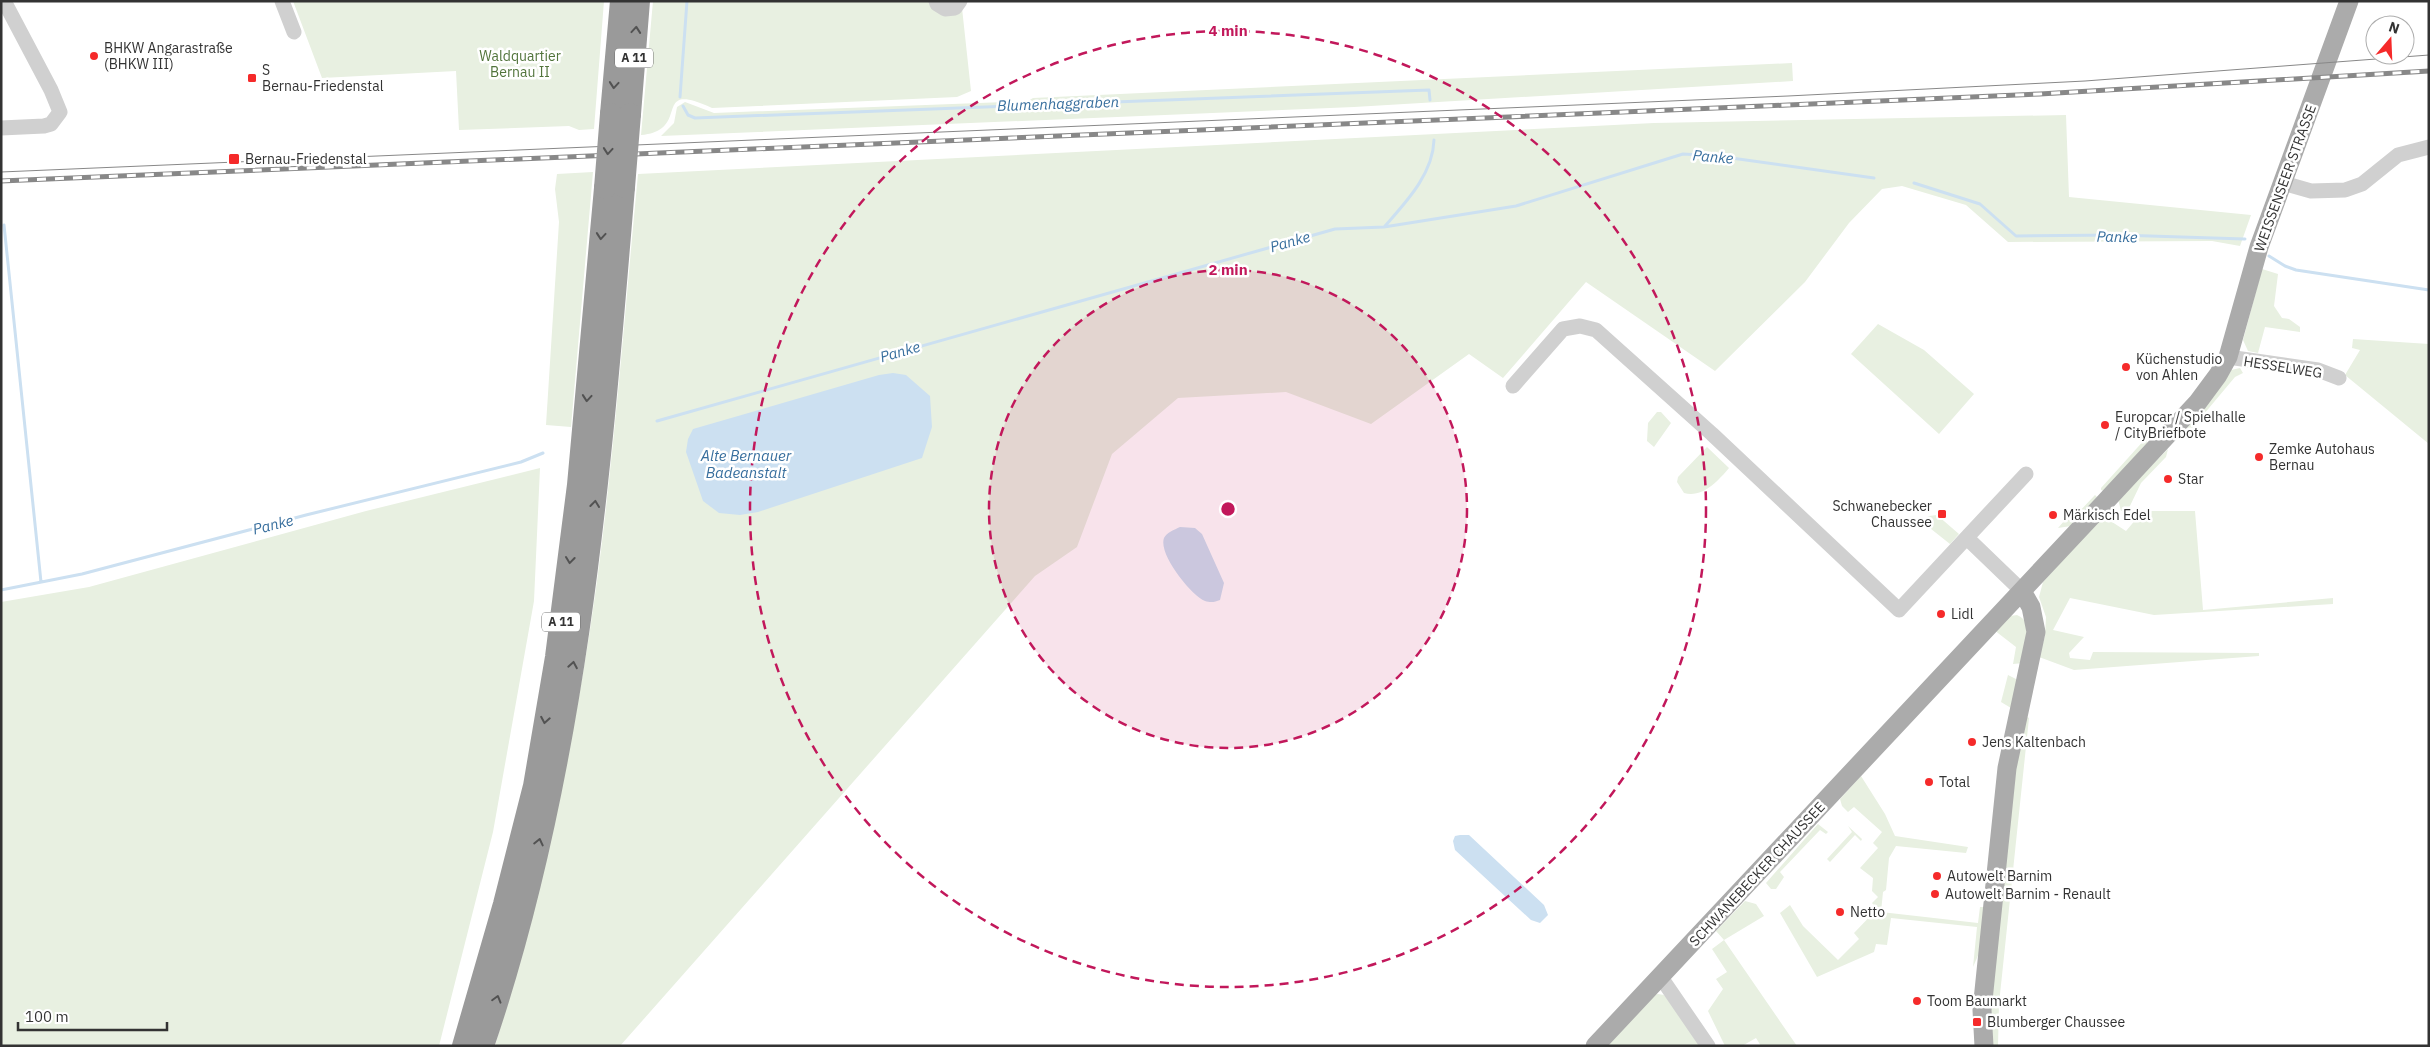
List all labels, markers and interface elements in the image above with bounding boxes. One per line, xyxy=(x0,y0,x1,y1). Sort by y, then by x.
north arrow xyxy=(2365,15,2415,65)
text: N xyxy=(2387,18,2402,38)
text: 4 min xyxy=(1208,21,1248,40)
one-way arrow xyxy=(631,26,642,34)
place label: BHKW Angarastraße (BHKW III) xyxy=(104,39,233,73)
park label: Waldquartier Bernau II xyxy=(479,47,561,81)
road number: A 11 xyxy=(615,48,653,68)
marker: BHKW Angarastraße (BHKW III) xyxy=(88,50,100,62)
place label: S Bernau-Friedenstal xyxy=(262,61,384,95)
marker: S Bernau-Friedenstal xyxy=(246,72,258,84)
one-way arrow xyxy=(609,81,620,89)
water label: Blumenhaggraben xyxy=(997,92,1119,115)
street label: WEISSENSEER STRASSE xyxy=(2250,102,2320,254)
water label: Panke xyxy=(1692,145,1735,168)
one-way arrow xyxy=(603,147,614,155)
place label: Bernau-Friedenstal xyxy=(245,150,367,168)
marker: Bernau-Friedenstal xyxy=(227,152,241,166)
water label: Panke xyxy=(1268,227,1312,256)
water label: Panke xyxy=(2096,227,2138,246)
one-way arrow xyxy=(595,232,606,240)
text: 2 min xyxy=(1208,260,1248,279)
water label: Panke xyxy=(878,337,922,366)
place label: Küchenstudio von Ahlen xyxy=(2136,350,2223,384)
street label: HESSELWEG xyxy=(2242,352,2324,382)
marker: Küchenstudio von Ahlen xyxy=(2120,361,2132,373)
one-way arrow xyxy=(582,394,593,402)
place label: Europcar / Spielhalle / CityBriefbote xyxy=(2115,408,2246,442)
marker: Europcar / Spielhalle / CityBriefbote xyxy=(2099,419,2111,431)
place label: Zemke Autohaus Bernau xyxy=(2269,440,2375,474)
water label: Alte Bernauer Badeanstalt xyxy=(700,446,792,482)
marker: Zemke Autohaus Bernau xyxy=(2253,451,2265,463)
place label: Star xyxy=(2178,470,2204,488)
marker: Star xyxy=(2162,473,2174,485)
place label: Schwanebecker Chaussee xyxy=(1832,497,1932,531)
one-way arrow xyxy=(589,500,600,508)
centre of rings xyxy=(1219,500,1237,518)
place label: Märkisch Edel xyxy=(2063,506,2151,524)
marker: Schwanebecker Chaussee xyxy=(1936,508,1948,520)
marker: Märkisch Edel xyxy=(2047,509,2059,521)
water label: Panke xyxy=(251,510,295,539)
one-way arrow xyxy=(565,556,576,564)
place label: Lidl xyxy=(1951,605,1974,623)
marker: Lidl xyxy=(1935,608,1947,620)
road number: A 11 xyxy=(542,612,580,632)
one-way arrow xyxy=(567,661,577,670)
one-way arrow xyxy=(541,716,551,725)
place label: Jens Kaltenbach xyxy=(1982,733,2086,751)
marker: Jens Kaltenbach xyxy=(1966,736,1978,748)
place label: Total xyxy=(1939,773,1970,791)
marker: Total xyxy=(1923,776,1935,788)
street label: SCHWANEBECKER CHAUSSEE xyxy=(1685,798,1829,950)
one-way arrow xyxy=(533,838,544,847)
place label: Autowelt Barnim xyxy=(1947,867,2052,885)
marker: Autowelt Barnim xyxy=(1931,870,1943,882)
place label: Autowelt Barnim - Renault xyxy=(1945,885,2111,903)
marker: Autowelt Barnim - Renault xyxy=(1929,888,1941,900)
place label: Netto xyxy=(1850,903,1885,921)
marker: Netto xyxy=(1834,906,1846,918)
place label: Toom Baumarkt xyxy=(1927,992,2027,1010)
marker: Toom Baumarkt xyxy=(1911,995,1923,1007)
one-way arrow xyxy=(492,996,502,1004)
scale bar xyxy=(18,1000,166,1032)
text: 100 m xyxy=(25,1007,69,1026)
place label: Blumberger Chaussee xyxy=(1987,1013,2125,1031)
marker: Blumberger Chaussee xyxy=(1971,1016,1983,1028)

